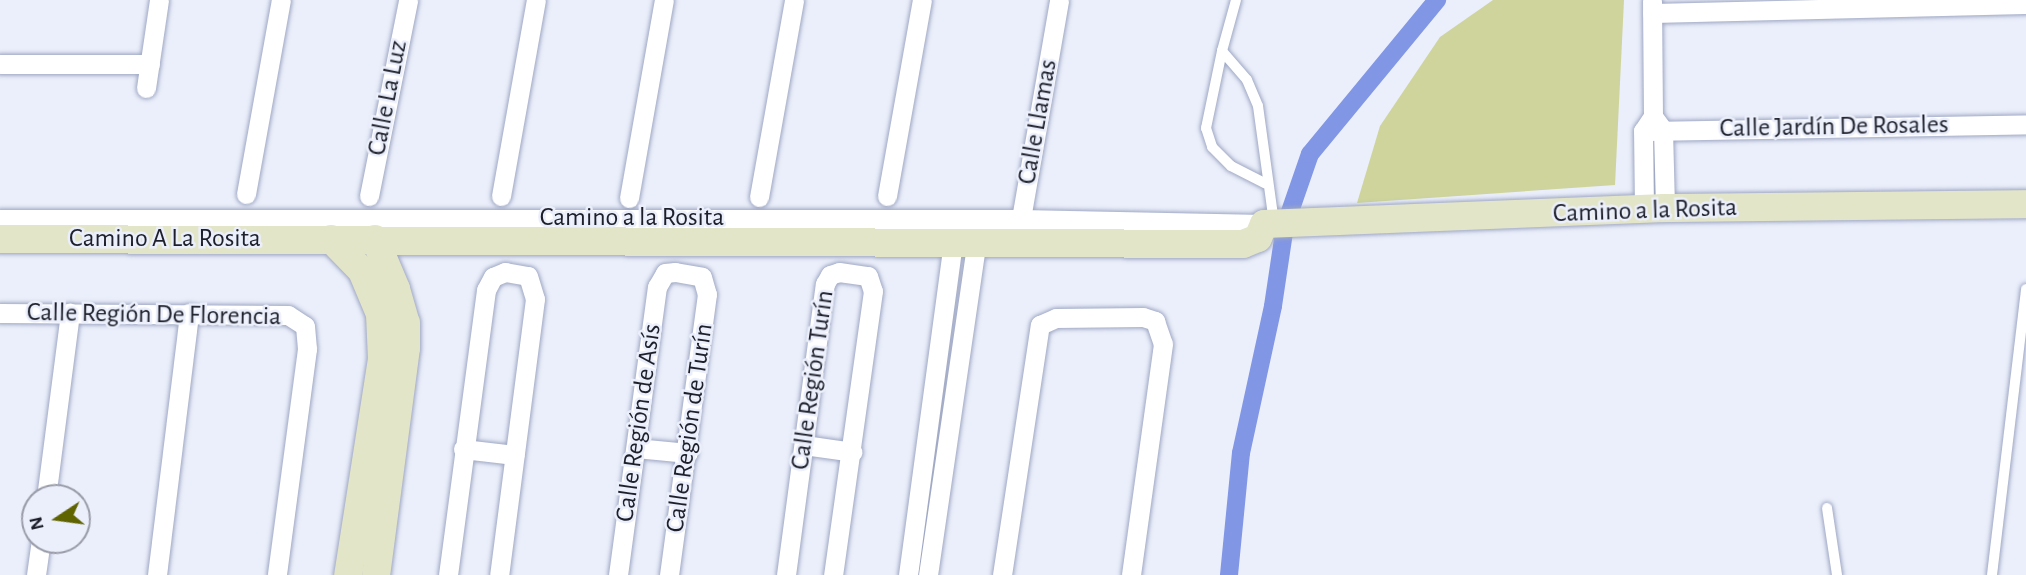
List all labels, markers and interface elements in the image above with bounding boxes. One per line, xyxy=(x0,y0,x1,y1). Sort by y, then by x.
street label: Calle La Luz xyxy=(362,38,414,158)
street label: Calle Llamas xyxy=(1012,57,1064,187)
street label: Calle Jardín De Rosales xyxy=(1719,109,1949,145)
street label: Camino a la Rosita xyxy=(1552,192,1738,230)
street label: Camino a la Rosita xyxy=(540,202,724,234)
street label: Camino A La Rosita xyxy=(69,223,261,255)
street label: Calle Región Turín xyxy=(785,288,841,472)
street label: Calle Región De Florencia xyxy=(27,297,281,333)
street label: Calle Región de Asís xyxy=(610,322,668,524)
street label: Calle Región de Turín xyxy=(660,322,720,534)
north arrow xyxy=(21,484,91,554)
text: N xyxy=(26,515,48,532)

